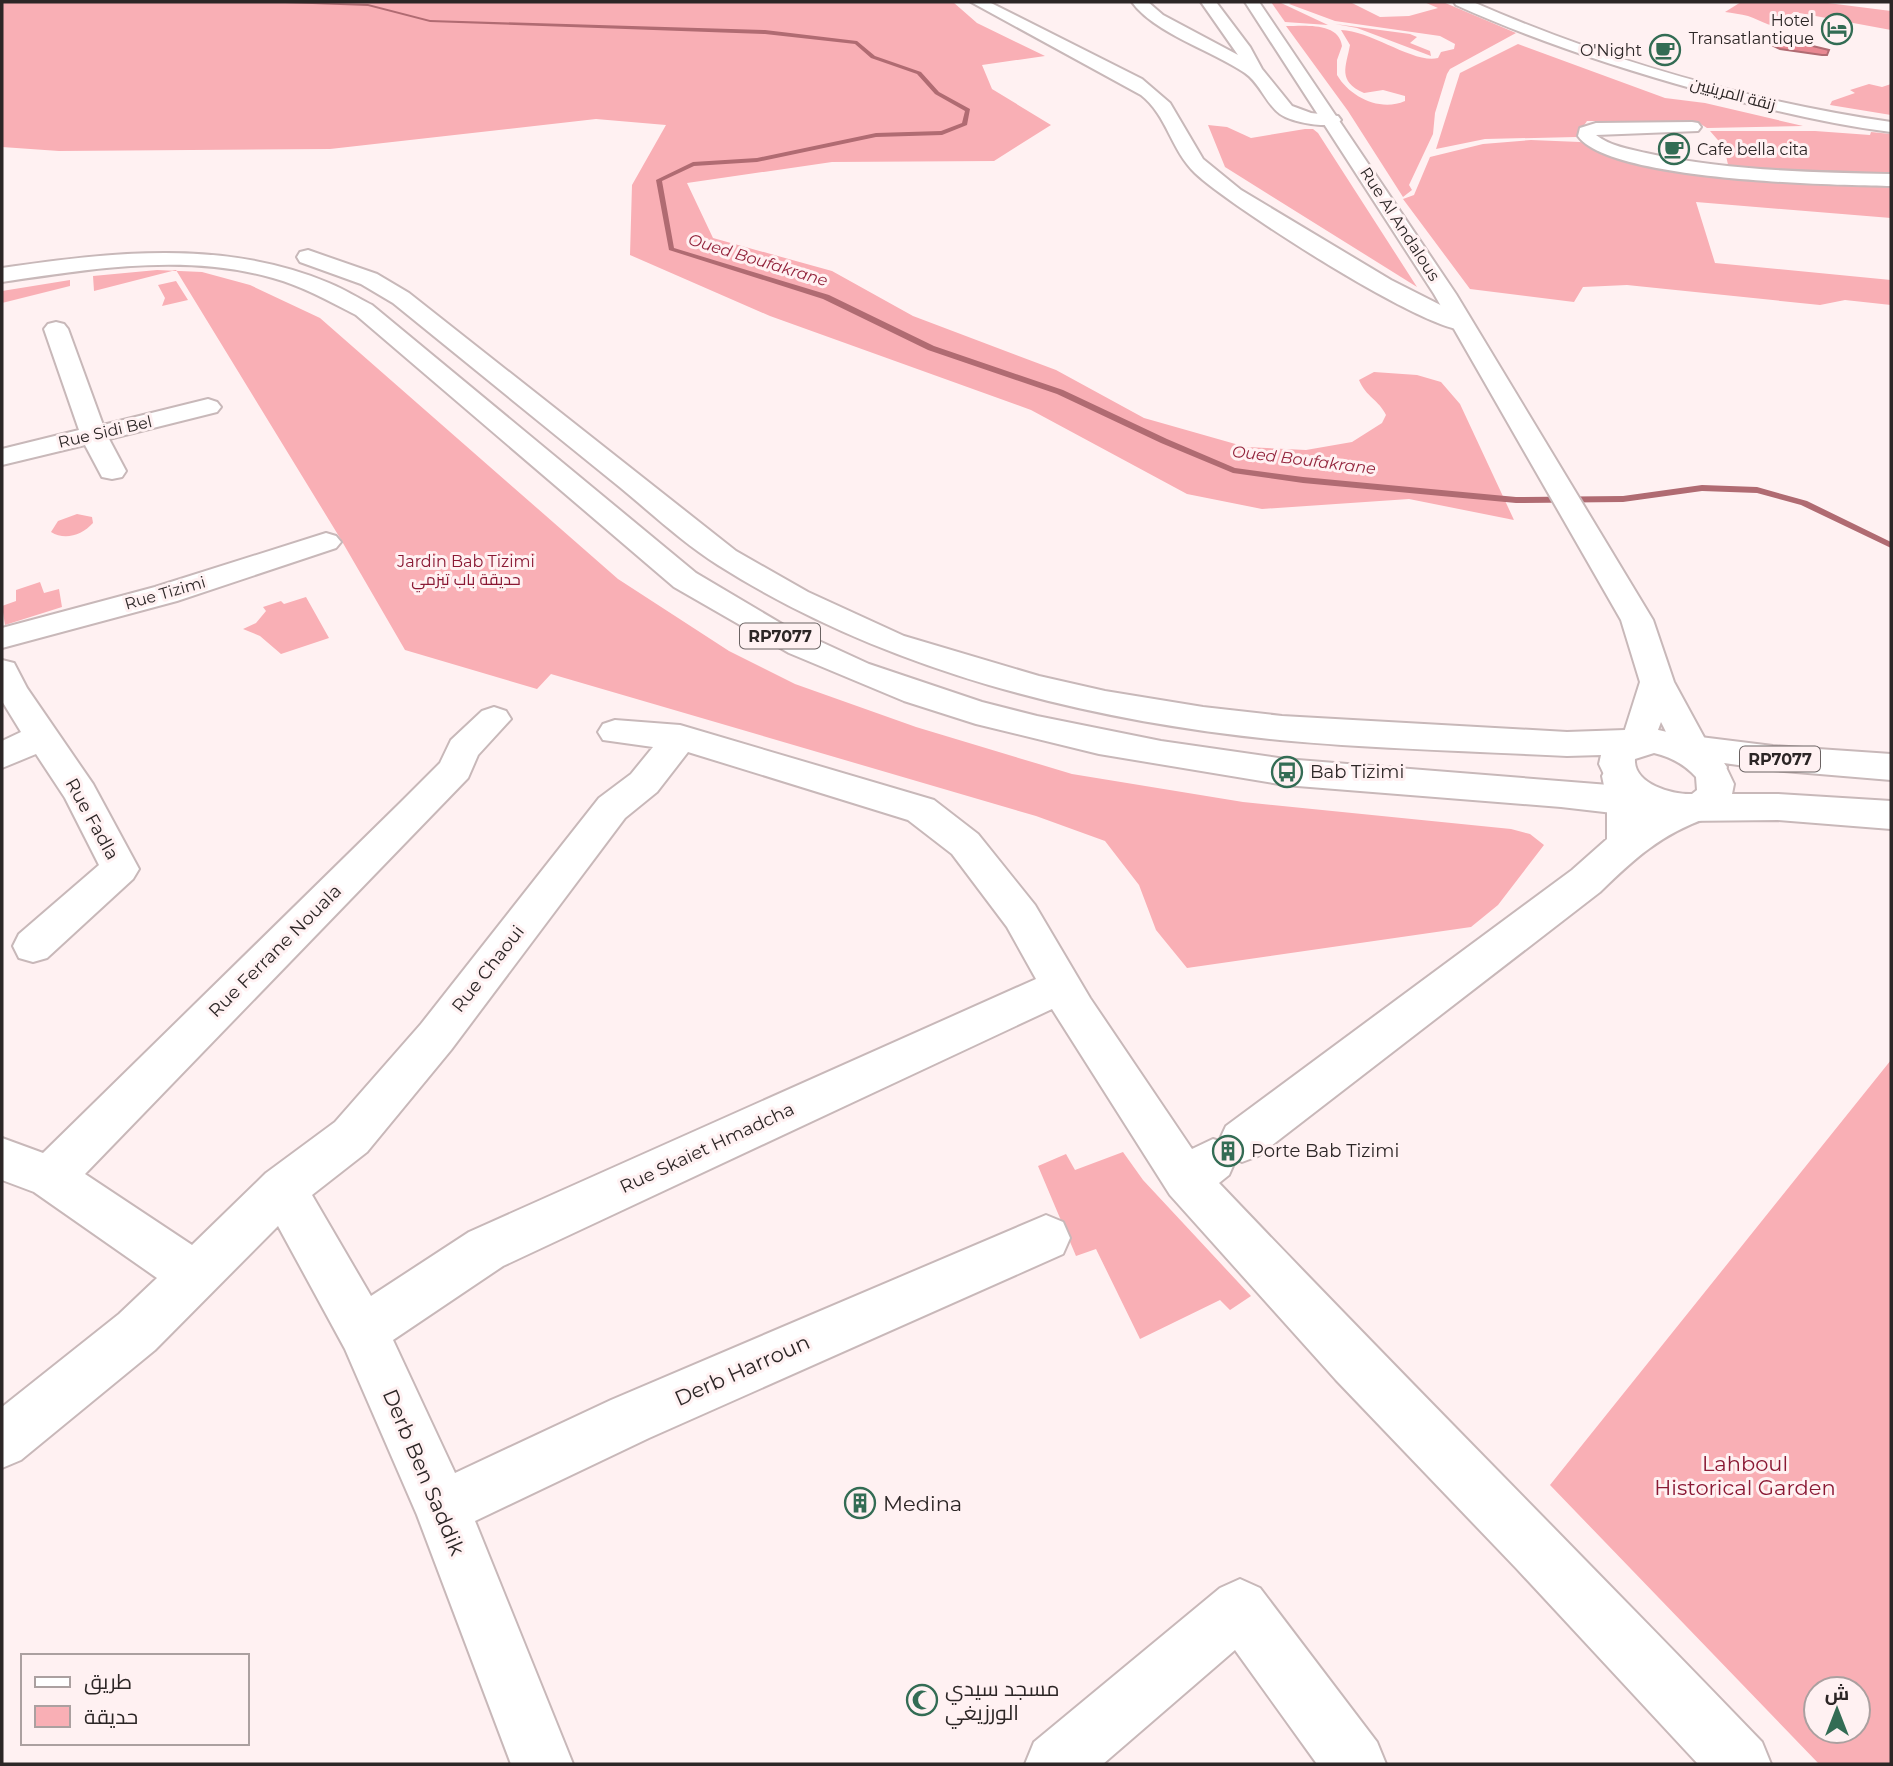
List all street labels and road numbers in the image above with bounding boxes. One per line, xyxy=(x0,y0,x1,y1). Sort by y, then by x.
street label: زنقة المرينيين xyxy=(1688,74,1778,115)
street label: Rue Al Andalous xyxy=(1356,164,1444,285)
street label: Rue Sidi Bel xyxy=(56,412,154,452)
street label: Rue Tizimi xyxy=(122,572,208,614)
road number: RP7077 xyxy=(740,624,820,649)
road number: RP7077 xyxy=(1740,746,1820,772)
street label: Rue Fadla xyxy=(61,774,123,864)
street label: Rue Ferrane Nouala xyxy=(204,880,346,1022)
street label: Rue Chaoui xyxy=(447,921,529,1017)
street label: Rue Skaiet Hmadcha xyxy=(616,1098,798,1198)
street label: Derb Harroun xyxy=(671,1329,813,1411)
street label: Derb Ben Saddik xyxy=(378,1385,470,1559)

